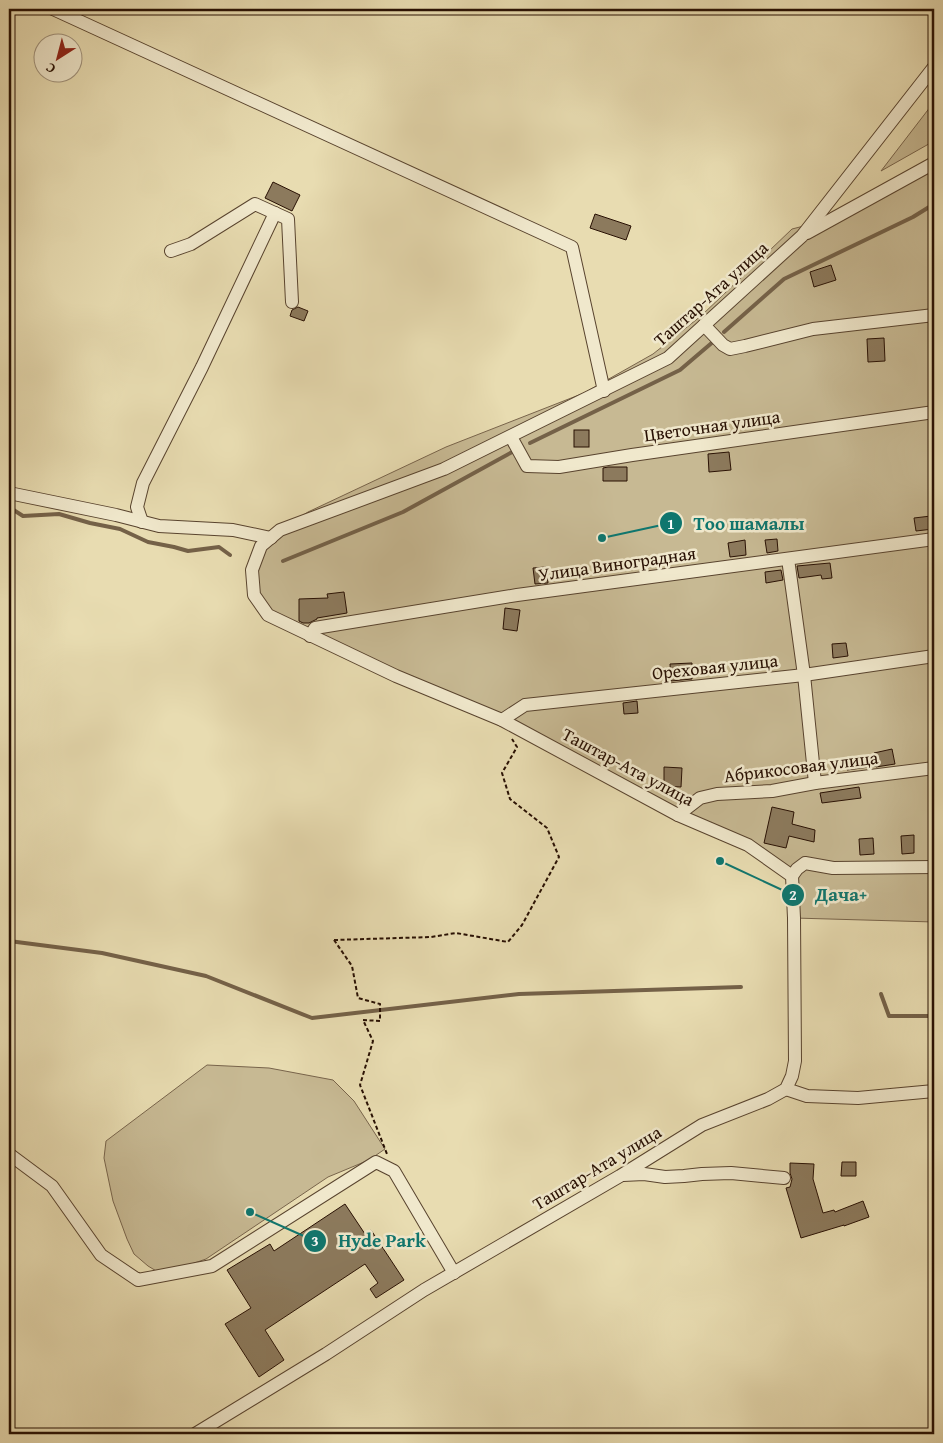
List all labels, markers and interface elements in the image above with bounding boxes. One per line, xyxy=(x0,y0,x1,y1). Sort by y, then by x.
north arrow xyxy=(32,32,82,82)
text: С xyxy=(41,58,59,79)
street label: Таштар-Ата улица xyxy=(647,234,774,353)
street label: Цветочная улица xyxy=(642,403,782,448)
callout: Тоо шамалы xyxy=(658,506,814,540)
text: Тоо шамалы xyxy=(694,509,805,537)
text: 1 xyxy=(667,513,675,534)
street label: Улица Виноградная xyxy=(536,539,697,588)
street label: Ореховая улица xyxy=(651,646,780,687)
street label: Таштар-Ата улица xyxy=(557,720,699,813)
street label: Абрикосовая улица xyxy=(722,744,880,789)
callout: Дача+ xyxy=(780,878,877,912)
text: Дача+ xyxy=(814,880,867,908)
text: 2 xyxy=(789,884,797,905)
street label: Таштар-Ата улица xyxy=(527,1118,667,1217)
callout: Hyde Park xyxy=(303,1224,435,1258)
text: Hyde Park xyxy=(338,1226,426,1254)
text: 3 xyxy=(311,1230,319,1251)

